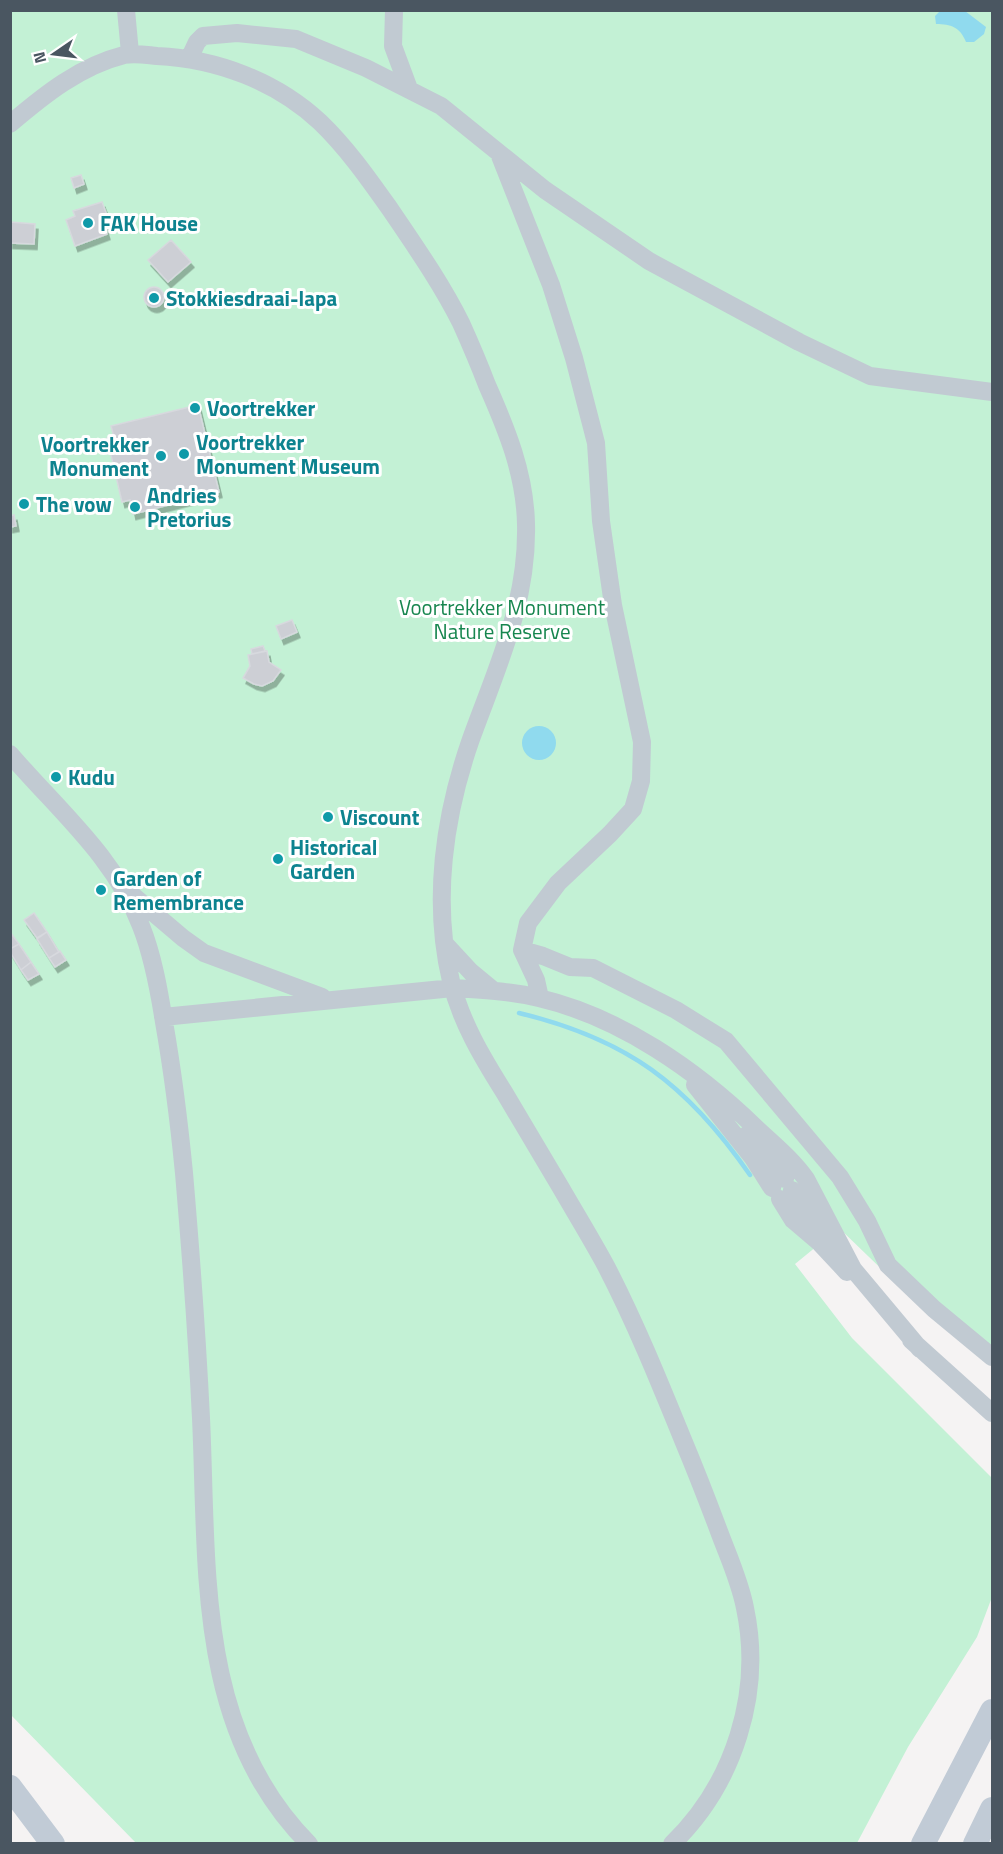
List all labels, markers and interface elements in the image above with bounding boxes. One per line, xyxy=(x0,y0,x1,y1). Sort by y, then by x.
north arrow xyxy=(24,24,84,84)
text: N xyxy=(26,49,52,66)
place label: FAK House xyxy=(100,207,198,239)
marker: FAK House xyxy=(81,216,95,230)
place label: Stokkiesdraai-lapa xyxy=(166,282,337,314)
marker: Stokkiesdraai-lapa xyxy=(147,291,161,305)
place label: Voortrekker xyxy=(207,392,316,424)
marker: Voortrekker xyxy=(188,401,202,415)
place label: Voortrekker Monument Museum xyxy=(196,426,380,482)
place label: Voortrekker Monument xyxy=(41,428,149,484)
marker: Voortrekker Monument Museum xyxy=(177,447,191,461)
marker: Voortrekker Monument xyxy=(154,449,168,463)
place label: Andries Pretorius xyxy=(147,479,232,535)
place label: The vow xyxy=(36,488,112,520)
marker: The vow xyxy=(17,497,31,511)
marker: Andries Pretorius xyxy=(128,500,142,514)
park label: Voortrekker Monument Nature Reserve xyxy=(399,591,606,647)
place label: Kudu xyxy=(68,761,115,793)
marker: Kudu xyxy=(49,770,63,784)
place label: Viscount xyxy=(340,801,420,833)
marker: Viscount xyxy=(321,810,335,824)
place label: Historical Garden xyxy=(290,831,377,887)
marker: Historical Garden xyxy=(271,852,285,866)
place label: Garden of Remembrance xyxy=(113,862,244,918)
marker: Garden of Remembrance xyxy=(94,883,108,897)

